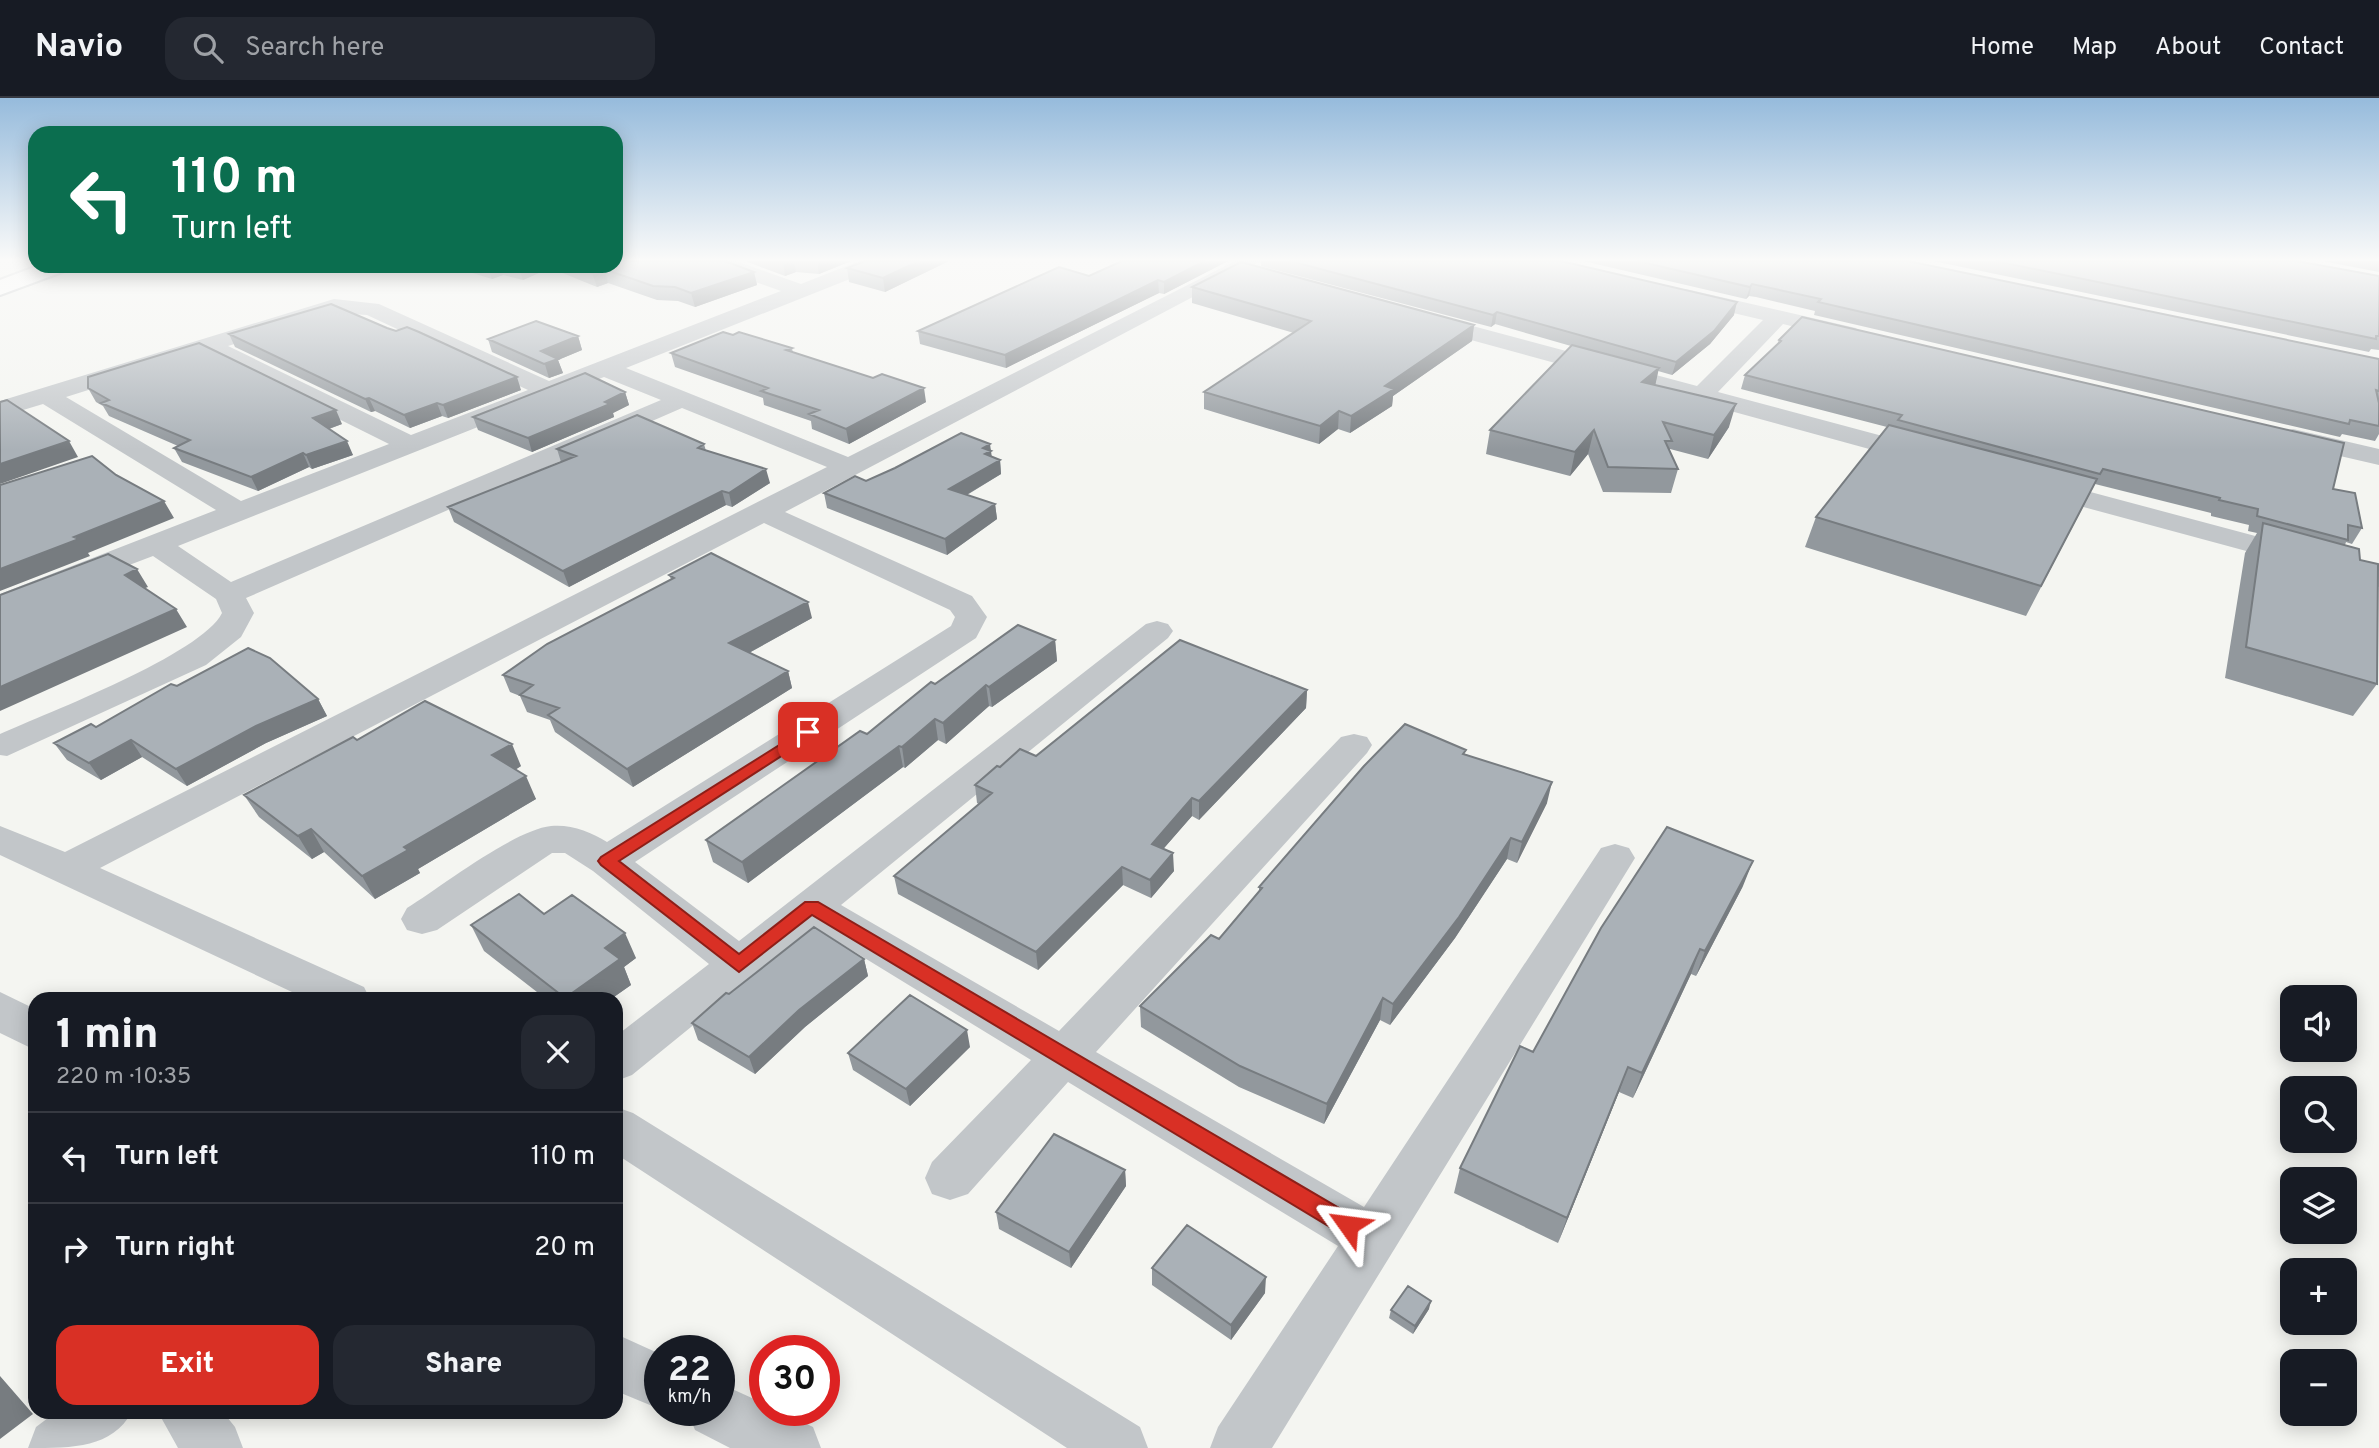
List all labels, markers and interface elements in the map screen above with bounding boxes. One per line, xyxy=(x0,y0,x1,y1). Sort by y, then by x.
search box xyxy=(165,17,655,80)
text: Navio xyxy=(35,27,123,69)
icon: search xyxy=(189,29,227,67)
text: Search here xyxy=(245,32,384,65)
text: Home xyxy=(1970,33,2034,63)
text: Map xyxy=(2072,33,2117,63)
text: About xyxy=(2155,33,2221,63)
text: Contact xyxy=(2259,33,2344,63)
text: 110 m xyxy=(171,149,298,211)
icon: left xyxy=(56,154,147,245)
text: Turn left xyxy=(171,210,292,250)
pin xyxy=(778,702,838,762)
icon: arrive xyxy=(789,713,827,751)
map controls xyxy=(2280,985,2357,1426)
button: sound xyxy=(2280,985,2357,1062)
text: 1 min xyxy=(56,1010,159,1063)
button: close xyxy=(521,1015,595,1089)
text: 220 m · 10:35 xyxy=(56,1063,191,1092)
button: search xyxy=(2280,1076,2357,1153)
icon: left xyxy=(56,1139,94,1177)
text: Turn left xyxy=(115,1141,219,1174)
text: 110 m xyxy=(531,1141,595,1174)
button: layers xyxy=(2280,1167,2357,1244)
position arrow xyxy=(1311,1188,1385,1262)
icon: right xyxy=(56,1230,94,1268)
text: Turn right xyxy=(115,1232,235,1265)
text: 20 m xyxy=(534,1232,595,1265)
button: + xyxy=(2280,1258,2357,1335)
button: Exit xyxy=(56,1325,319,1405)
button: Share xyxy=(333,1325,595,1405)
speed limit sign: 30 xyxy=(749,1335,840,1426)
text: 22 xyxy=(668,1349,711,1393)
button: − xyxy=(2280,1349,2357,1426)
text: km/h xyxy=(668,1386,711,1409)

